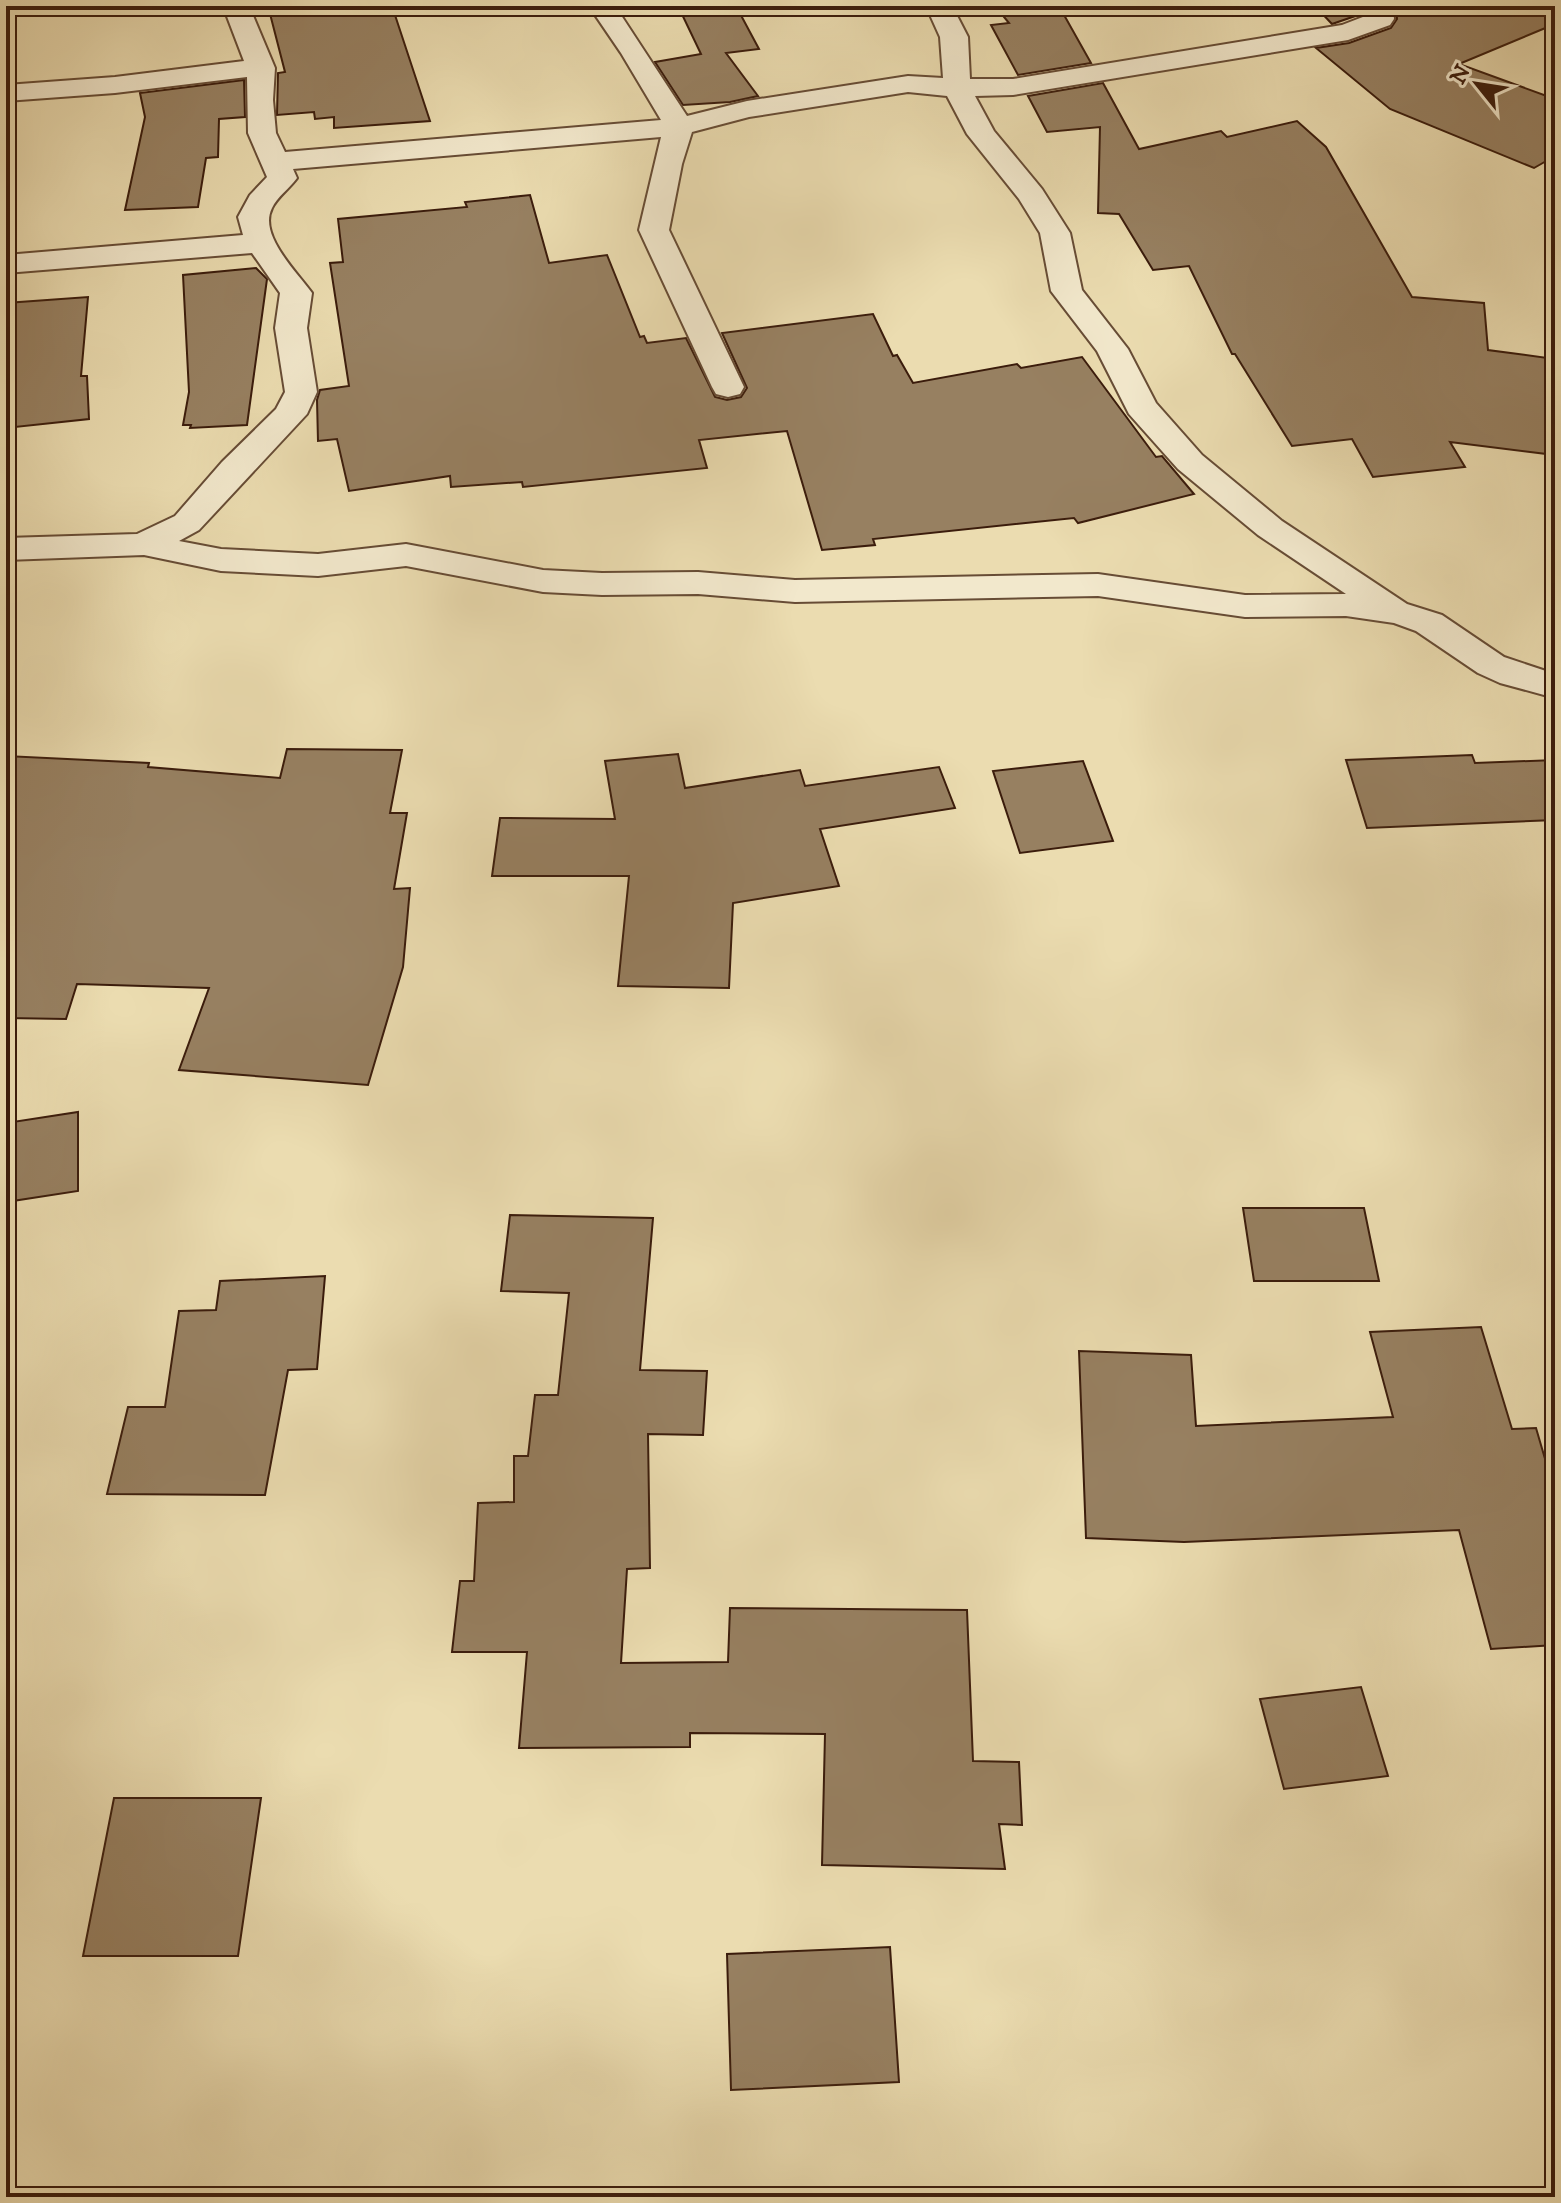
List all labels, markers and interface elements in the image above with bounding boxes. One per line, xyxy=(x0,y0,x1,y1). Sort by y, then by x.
north arrow xyxy=(1437,44,1517,124)
text: N xyxy=(1445,60,1477,89)

